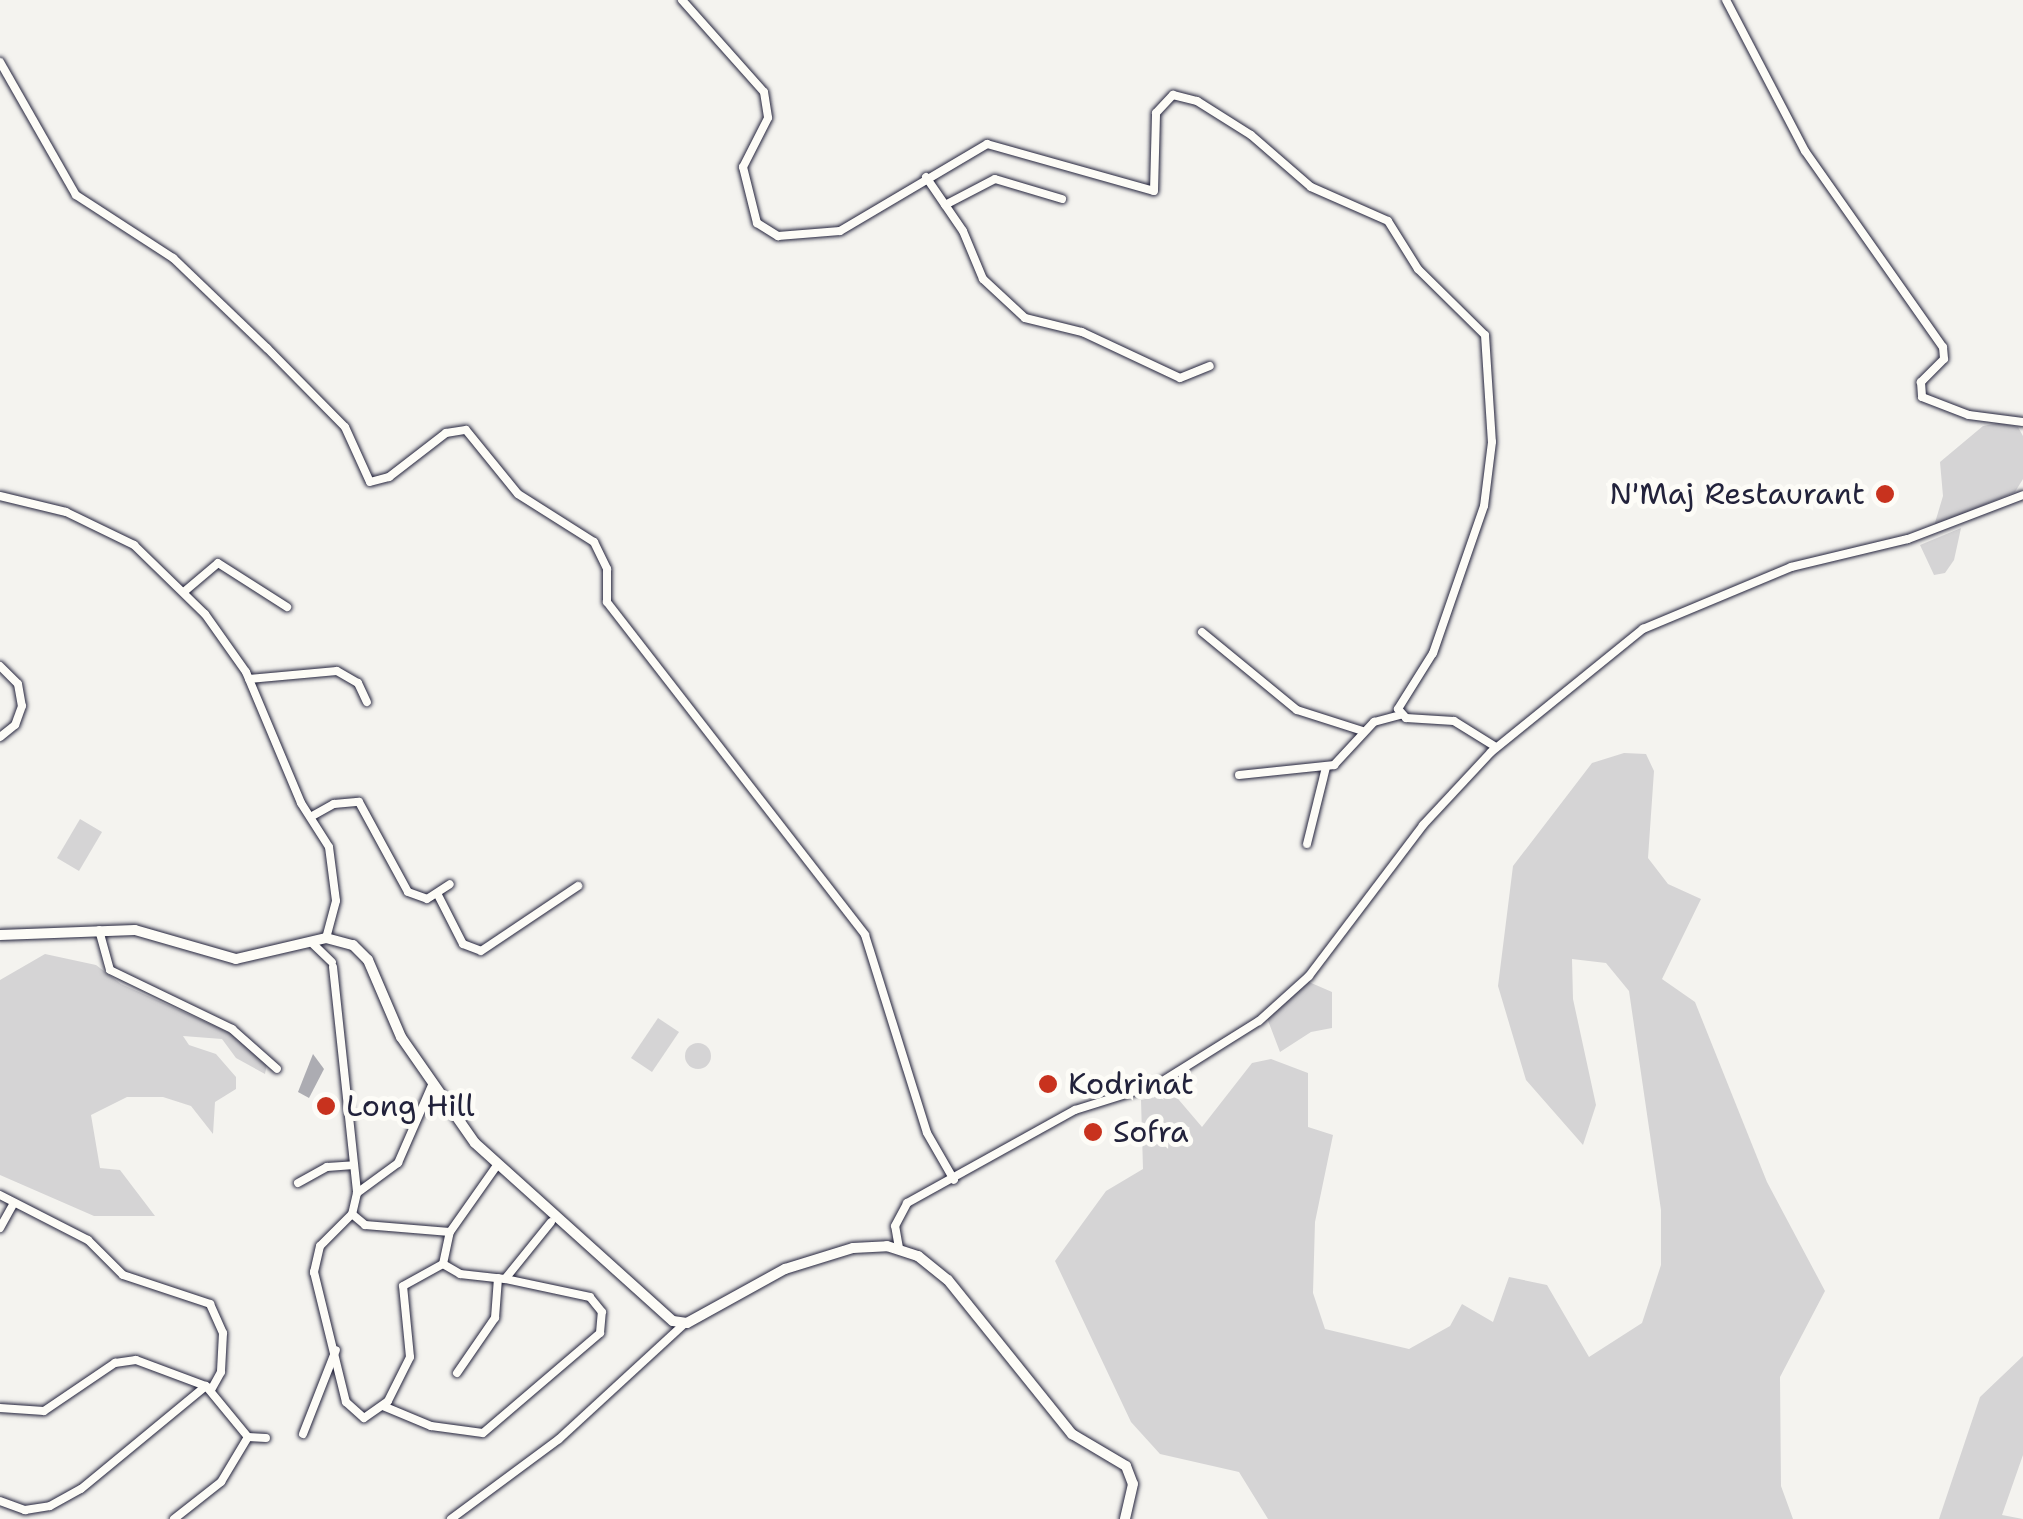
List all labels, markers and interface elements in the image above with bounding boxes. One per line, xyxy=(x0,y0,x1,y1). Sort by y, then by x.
place label: N'Maj Restaurant xyxy=(1609,476,1865,512)
marker: N'Maj Restaurant xyxy=(1874,483,1896,505)
place label: Kodrinat xyxy=(1068,1066,1194,1102)
marker: Kodrinat xyxy=(1037,1073,1059,1095)
place label: Long Hill xyxy=(346,1088,474,1124)
marker: Long Hill xyxy=(315,1095,337,1117)
place label: Sofra xyxy=(1113,1114,1189,1150)
marker: Sofra xyxy=(1082,1121,1104,1143)

